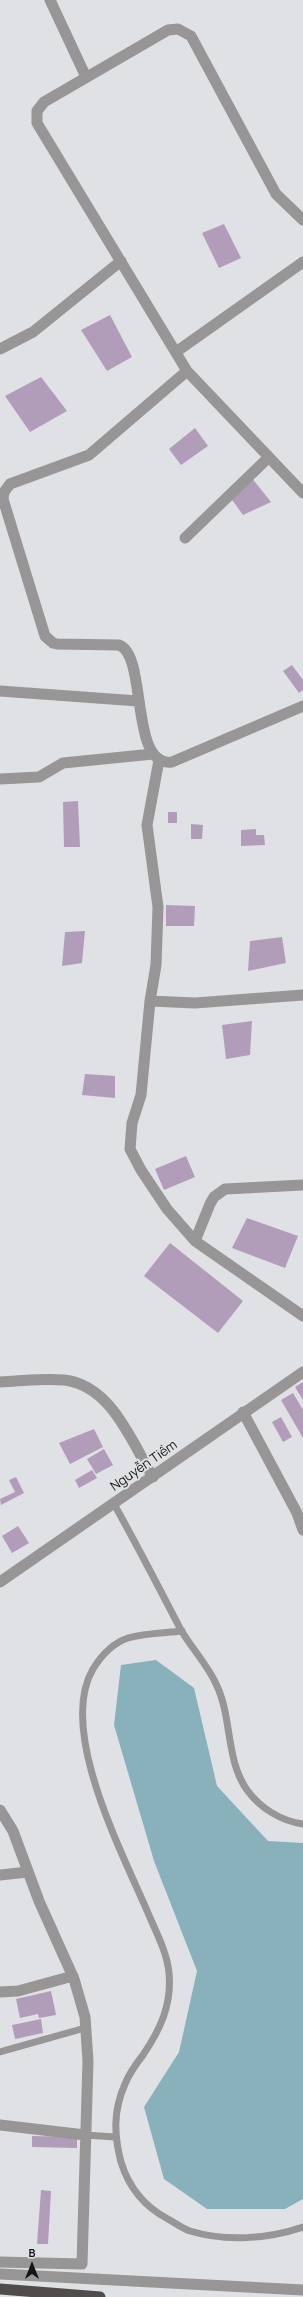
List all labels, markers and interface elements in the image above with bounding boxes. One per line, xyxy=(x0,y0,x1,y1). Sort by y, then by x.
street label: Nguyễn Tiềm xyxy=(108,1437,180,1495)
north arrow xyxy=(12,2245,52,2285)
text: B xyxy=(29,2245,35,2260)

